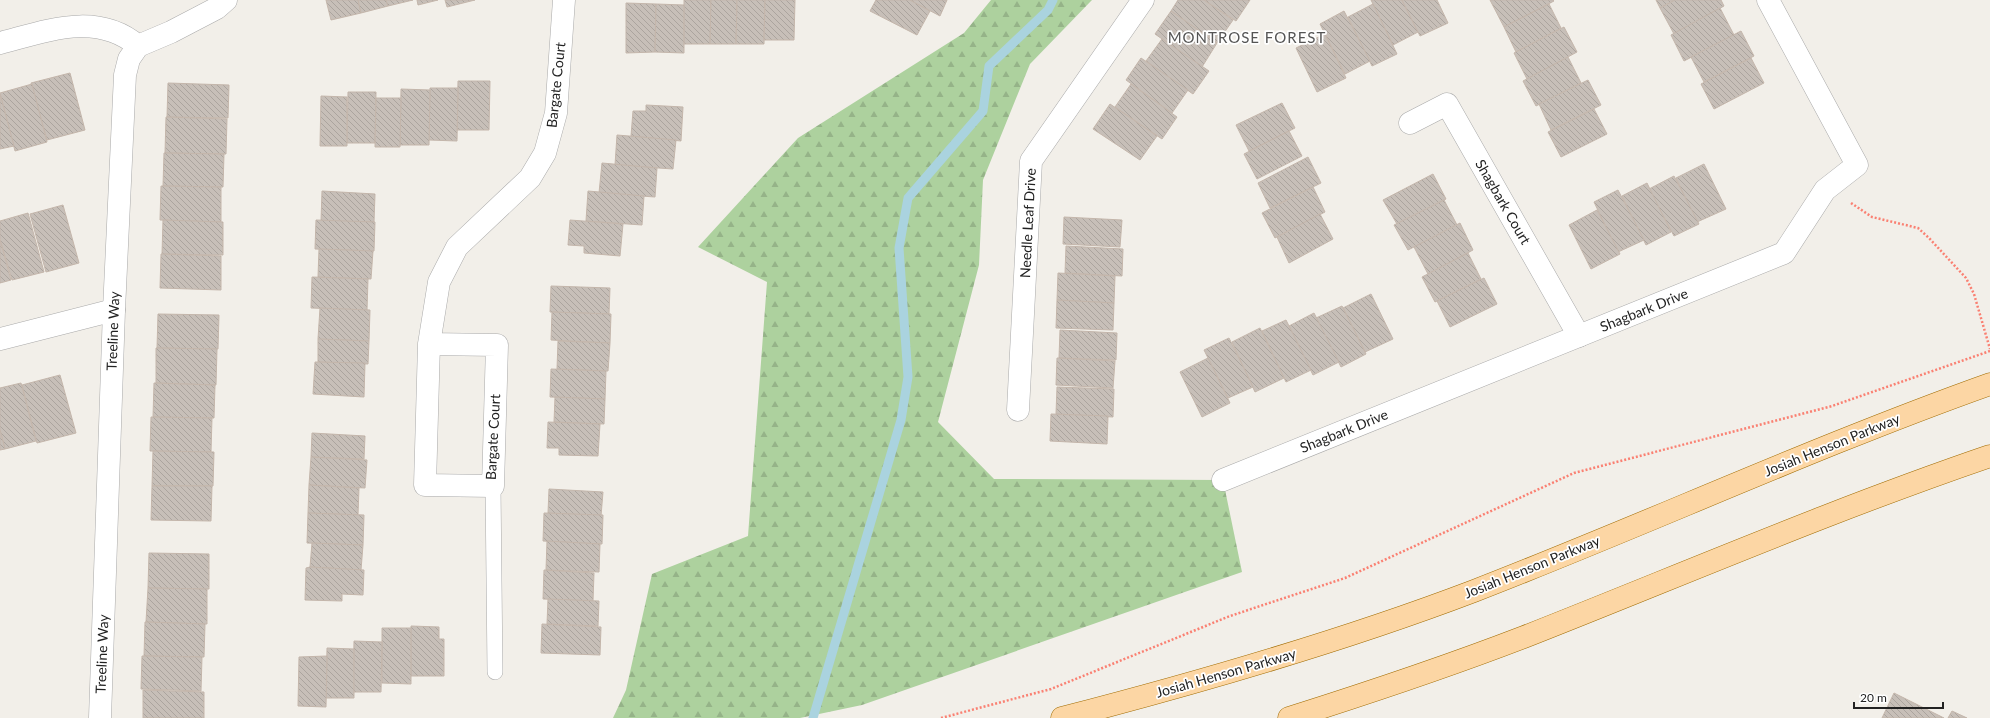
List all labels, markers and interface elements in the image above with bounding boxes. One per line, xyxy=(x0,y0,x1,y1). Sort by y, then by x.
district label: MONTROSE FOREST xyxy=(1168,28,1326,46)
street label: Bargate Court xyxy=(543,41,568,129)
street label: Shagbark Court xyxy=(1472,156,1535,247)
street label: Needle Leaf Drive xyxy=(1016,168,1039,278)
street label: Shagbark Drive xyxy=(1597,284,1690,335)
street label: Treeline Way xyxy=(103,290,122,371)
street label: Bargate Court xyxy=(482,394,503,480)
street label: Shagbark Drive xyxy=(1297,405,1390,456)
street label: Josiah Henson Parkway xyxy=(1762,409,1903,480)
street label: Josiah Henson Parkway xyxy=(1462,531,1603,602)
street label: Treeline Way xyxy=(92,613,111,694)
street label: Josiah Henson Parkway xyxy=(1154,644,1299,701)
scale bar xyxy=(1854,684,1943,710)
text: 20 m xyxy=(1860,690,1887,705)

